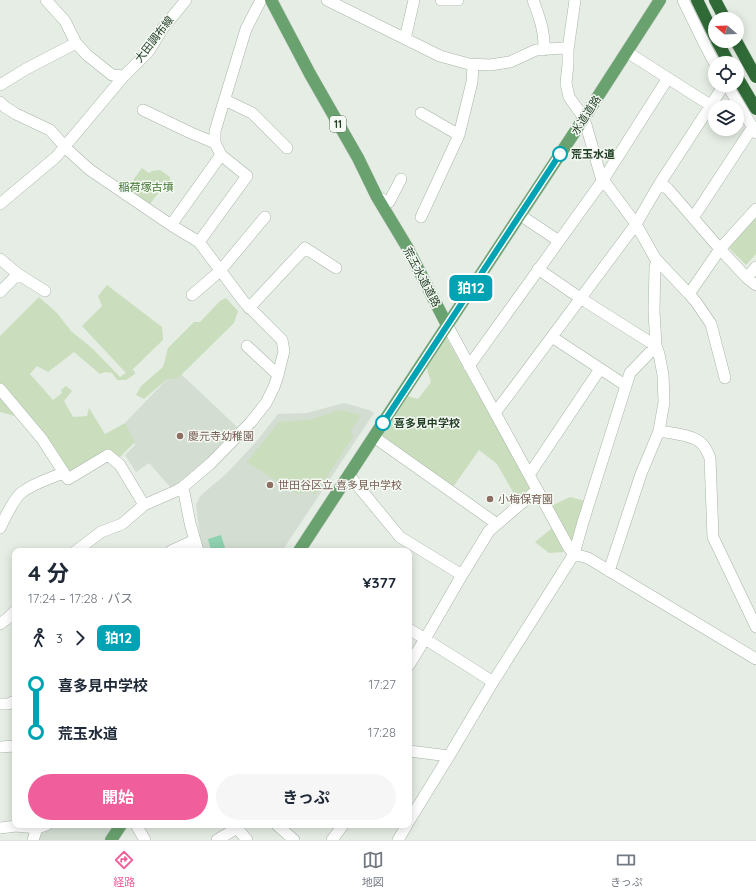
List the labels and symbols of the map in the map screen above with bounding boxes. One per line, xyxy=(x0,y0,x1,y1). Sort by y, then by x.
north arrow xyxy=(708,12,744,48)
street label: 大田調布線 xyxy=(132,13,176,65)
street label: 水道道路 xyxy=(568,93,604,137)
road number: 11 xyxy=(330,116,346,132)
marker: 荒玉水道 xyxy=(552,146,568,162)
place label: 荒玉水道 xyxy=(571,147,615,161)
park label: 稲荷塚古墳 xyxy=(119,180,174,194)
street label: 荒玉水道道路 xyxy=(400,245,444,309)
line badge: 狛12 xyxy=(448,275,494,301)
marker: 喜多見中学校 xyxy=(375,415,391,431)
place label: 喜多見中学校 xyxy=(394,416,460,430)
place label: 慶元寺幼稚園 xyxy=(188,429,254,443)
marker: 慶元寺幼稚園 xyxy=(175,431,185,441)
place label: 世田谷区立 喜多見中学校 xyxy=(278,478,402,492)
marker: 世田谷区立 喜多見中学校 xyxy=(265,480,275,490)
place label: 小梅保育園 xyxy=(498,492,553,506)
marker: 小梅保育園 xyxy=(485,494,495,504)

